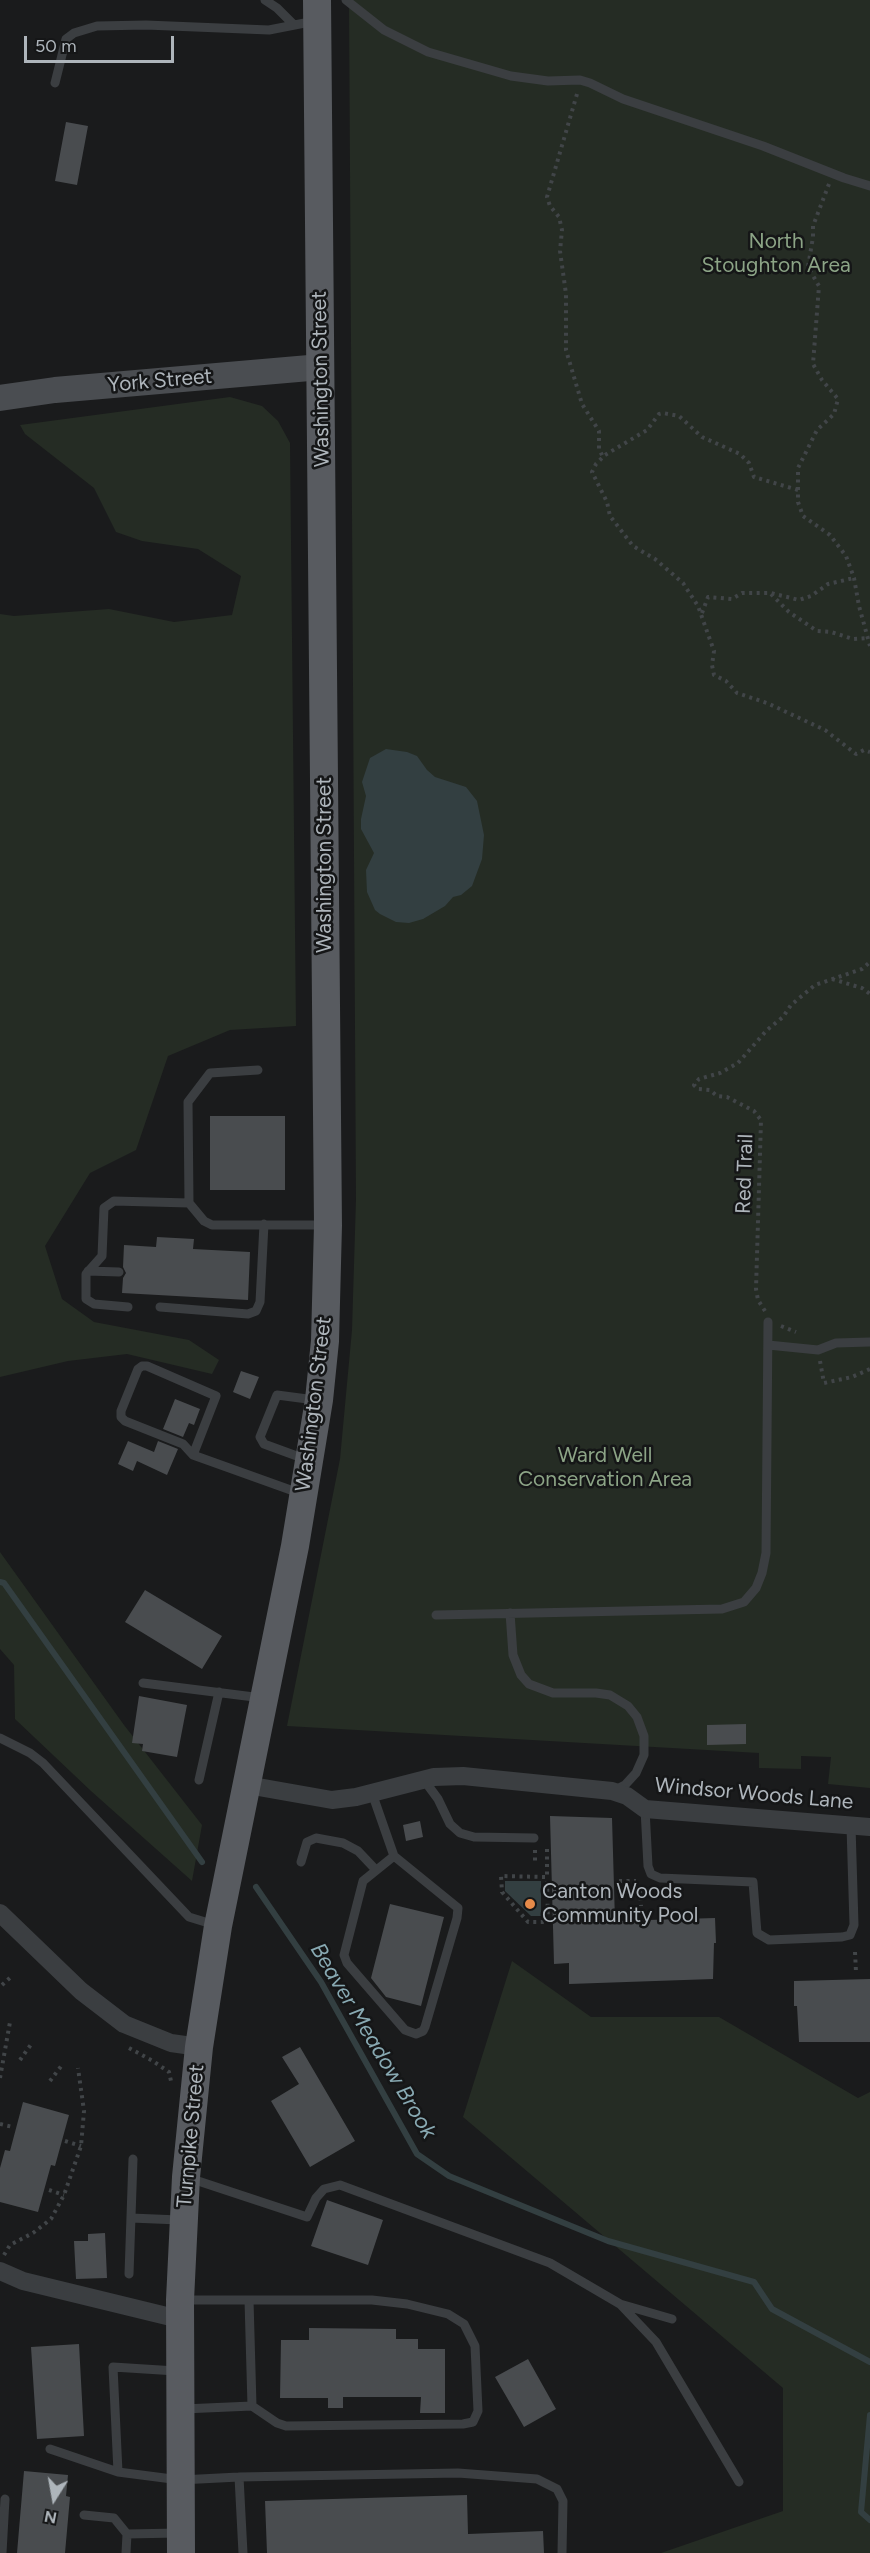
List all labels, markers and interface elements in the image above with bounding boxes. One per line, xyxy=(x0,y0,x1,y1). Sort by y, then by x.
scale bar xyxy=(27,24,177,62)
text: 50 m xyxy=(35,35,77,57)
park label: North Stoughton Area xyxy=(701,229,851,279)
street label: Washington Street xyxy=(307,291,335,467)
street label: York Street xyxy=(107,364,213,398)
street label: Washington Street xyxy=(312,777,338,953)
street label: Red Trail xyxy=(731,1134,759,1214)
street label: Washington Street xyxy=(291,1315,337,1493)
park label: Ward Well Conservation Area xyxy=(518,1443,692,1493)
street label: Windsor Woods Lane xyxy=(654,1773,854,1815)
place label: Canton Woods Community Pool xyxy=(542,1879,698,1929)
marker: Canton Woods Community Pool xyxy=(523,1897,537,1911)
water label: Beaver Meadow Brook xyxy=(304,1938,442,2144)
street label: Turnpike Street xyxy=(172,2063,210,2209)
north arrow xyxy=(24,2469,84,2529)
text: N xyxy=(43,2507,58,2528)

